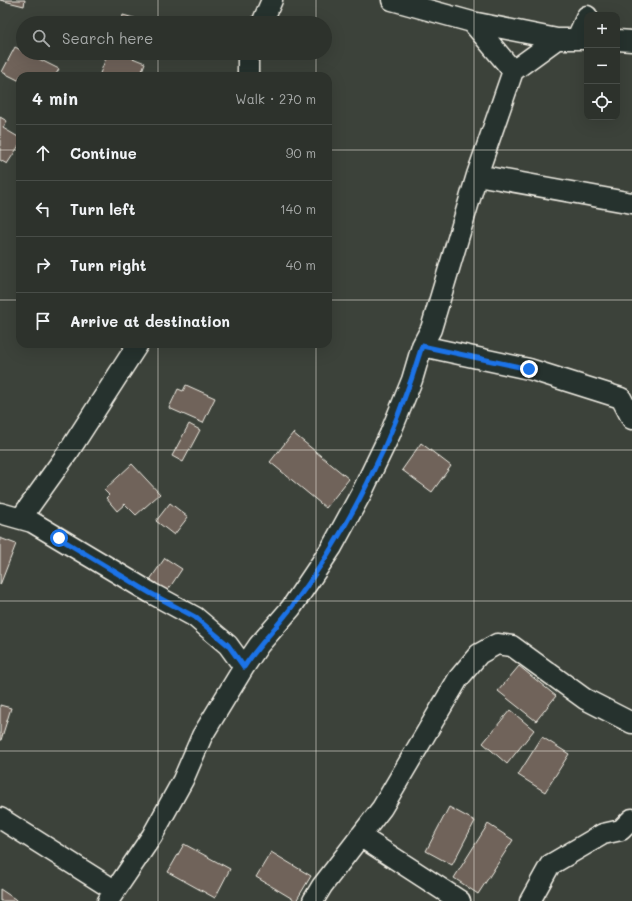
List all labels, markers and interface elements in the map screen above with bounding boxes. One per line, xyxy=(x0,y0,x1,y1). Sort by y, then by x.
map controls xyxy=(584,12,620,120)
button: + xyxy=(584,12,620,48)
search box xyxy=(16,16,332,60)
icon: search xyxy=(30,27,52,49)
text: Search here xyxy=(62,28,153,48)
button: − xyxy=(584,48,620,84)
button: locate xyxy=(584,84,620,120)
text: 4 min xyxy=(32,87,78,109)
text: Walk · 270 m xyxy=(235,90,316,107)
icon: ahead xyxy=(32,142,54,164)
text: Continue xyxy=(70,143,137,163)
text: 90 m xyxy=(286,144,316,161)
icon: left xyxy=(32,198,54,220)
text: Turn left xyxy=(70,199,135,219)
text: 140 m xyxy=(280,200,316,217)
icon: right xyxy=(32,254,54,276)
text: Turn right xyxy=(70,255,147,275)
text: 40 m xyxy=(286,256,316,273)
icon: arrive xyxy=(32,310,54,332)
text: Arrive at destination xyxy=(70,311,230,331)
route end xyxy=(520,360,538,378)
route start xyxy=(50,529,68,547)

